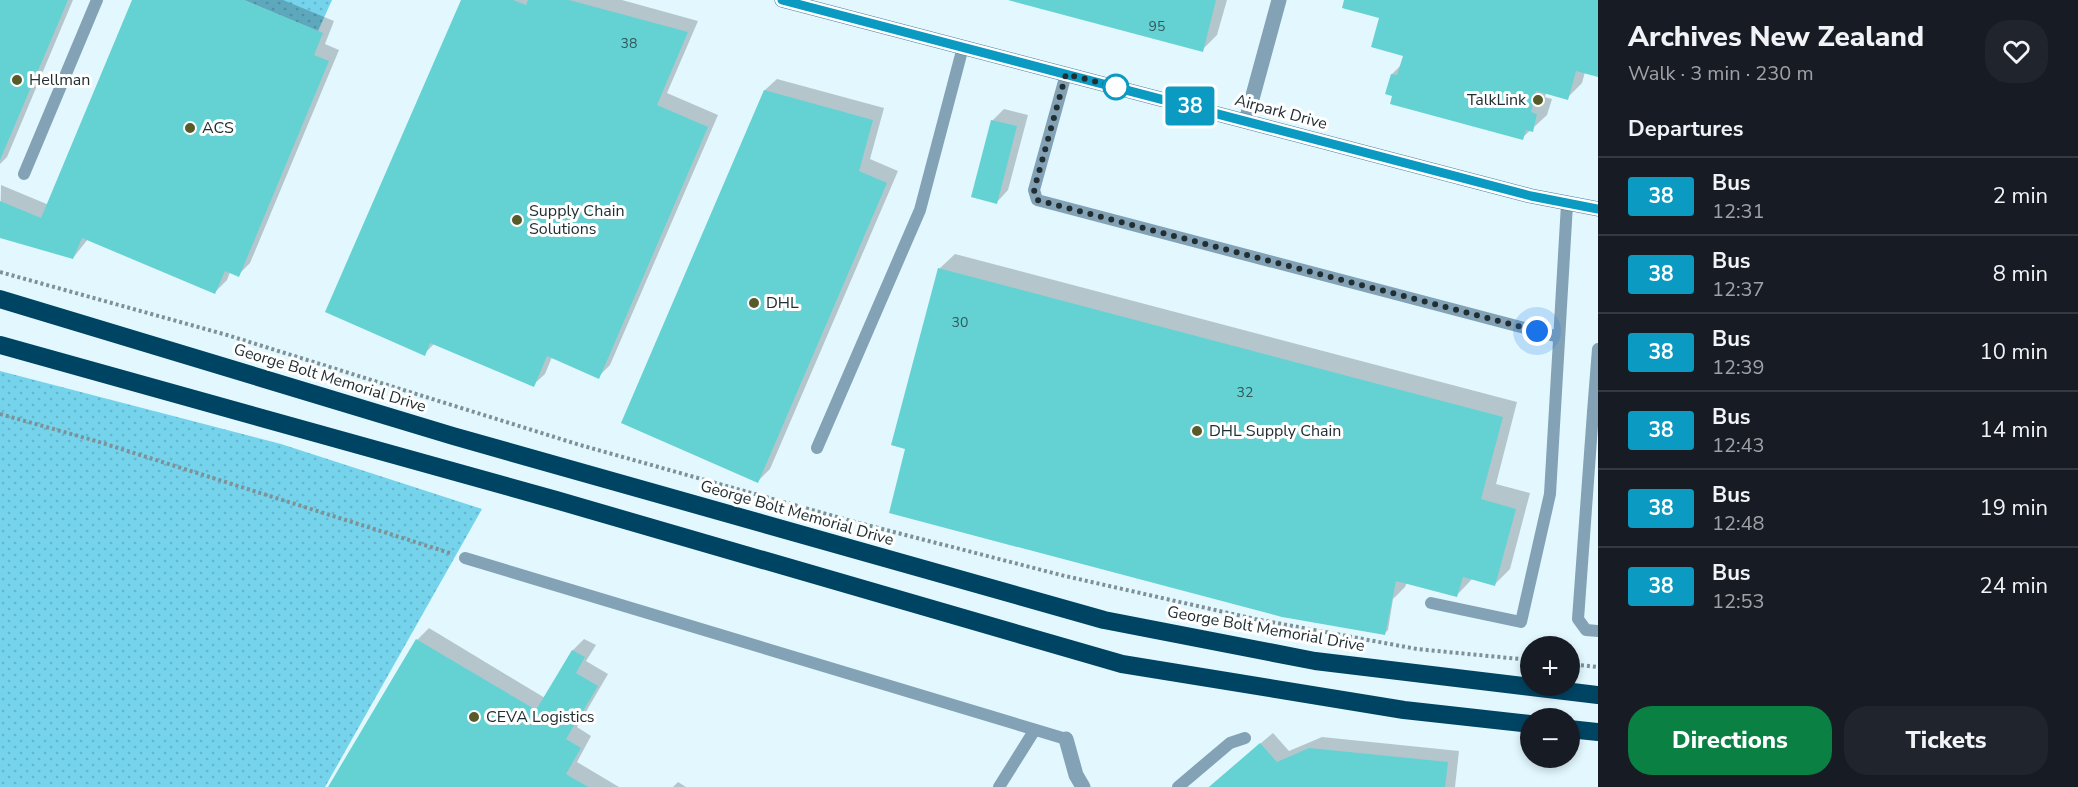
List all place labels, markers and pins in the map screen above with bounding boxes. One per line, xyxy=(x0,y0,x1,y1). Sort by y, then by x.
place label: Hellman xyxy=(29,69,90,91)
marker: Hellman xyxy=(10,73,24,87)
unlabelled marker xyxy=(1103,74,1129,100)
place label: TalkLink xyxy=(1467,89,1527,111)
marker: TalkLink xyxy=(1531,93,1545,107)
place label: ACS xyxy=(202,117,234,139)
marker: ACS xyxy=(183,121,197,135)
place label: Supply Chain Solutions xyxy=(529,200,625,240)
marker: Supply Chain Solutions xyxy=(510,213,524,227)
place label: DHL xyxy=(766,292,799,314)
marker: DHL xyxy=(747,296,761,310)
place label: DHL Supply Chain xyxy=(1209,420,1341,442)
marker: DHL Supply Chain xyxy=(1190,424,1204,438)
place label: CEVA Logistics xyxy=(486,706,595,728)
marker: CEVA Logistics xyxy=(467,710,481,724)

